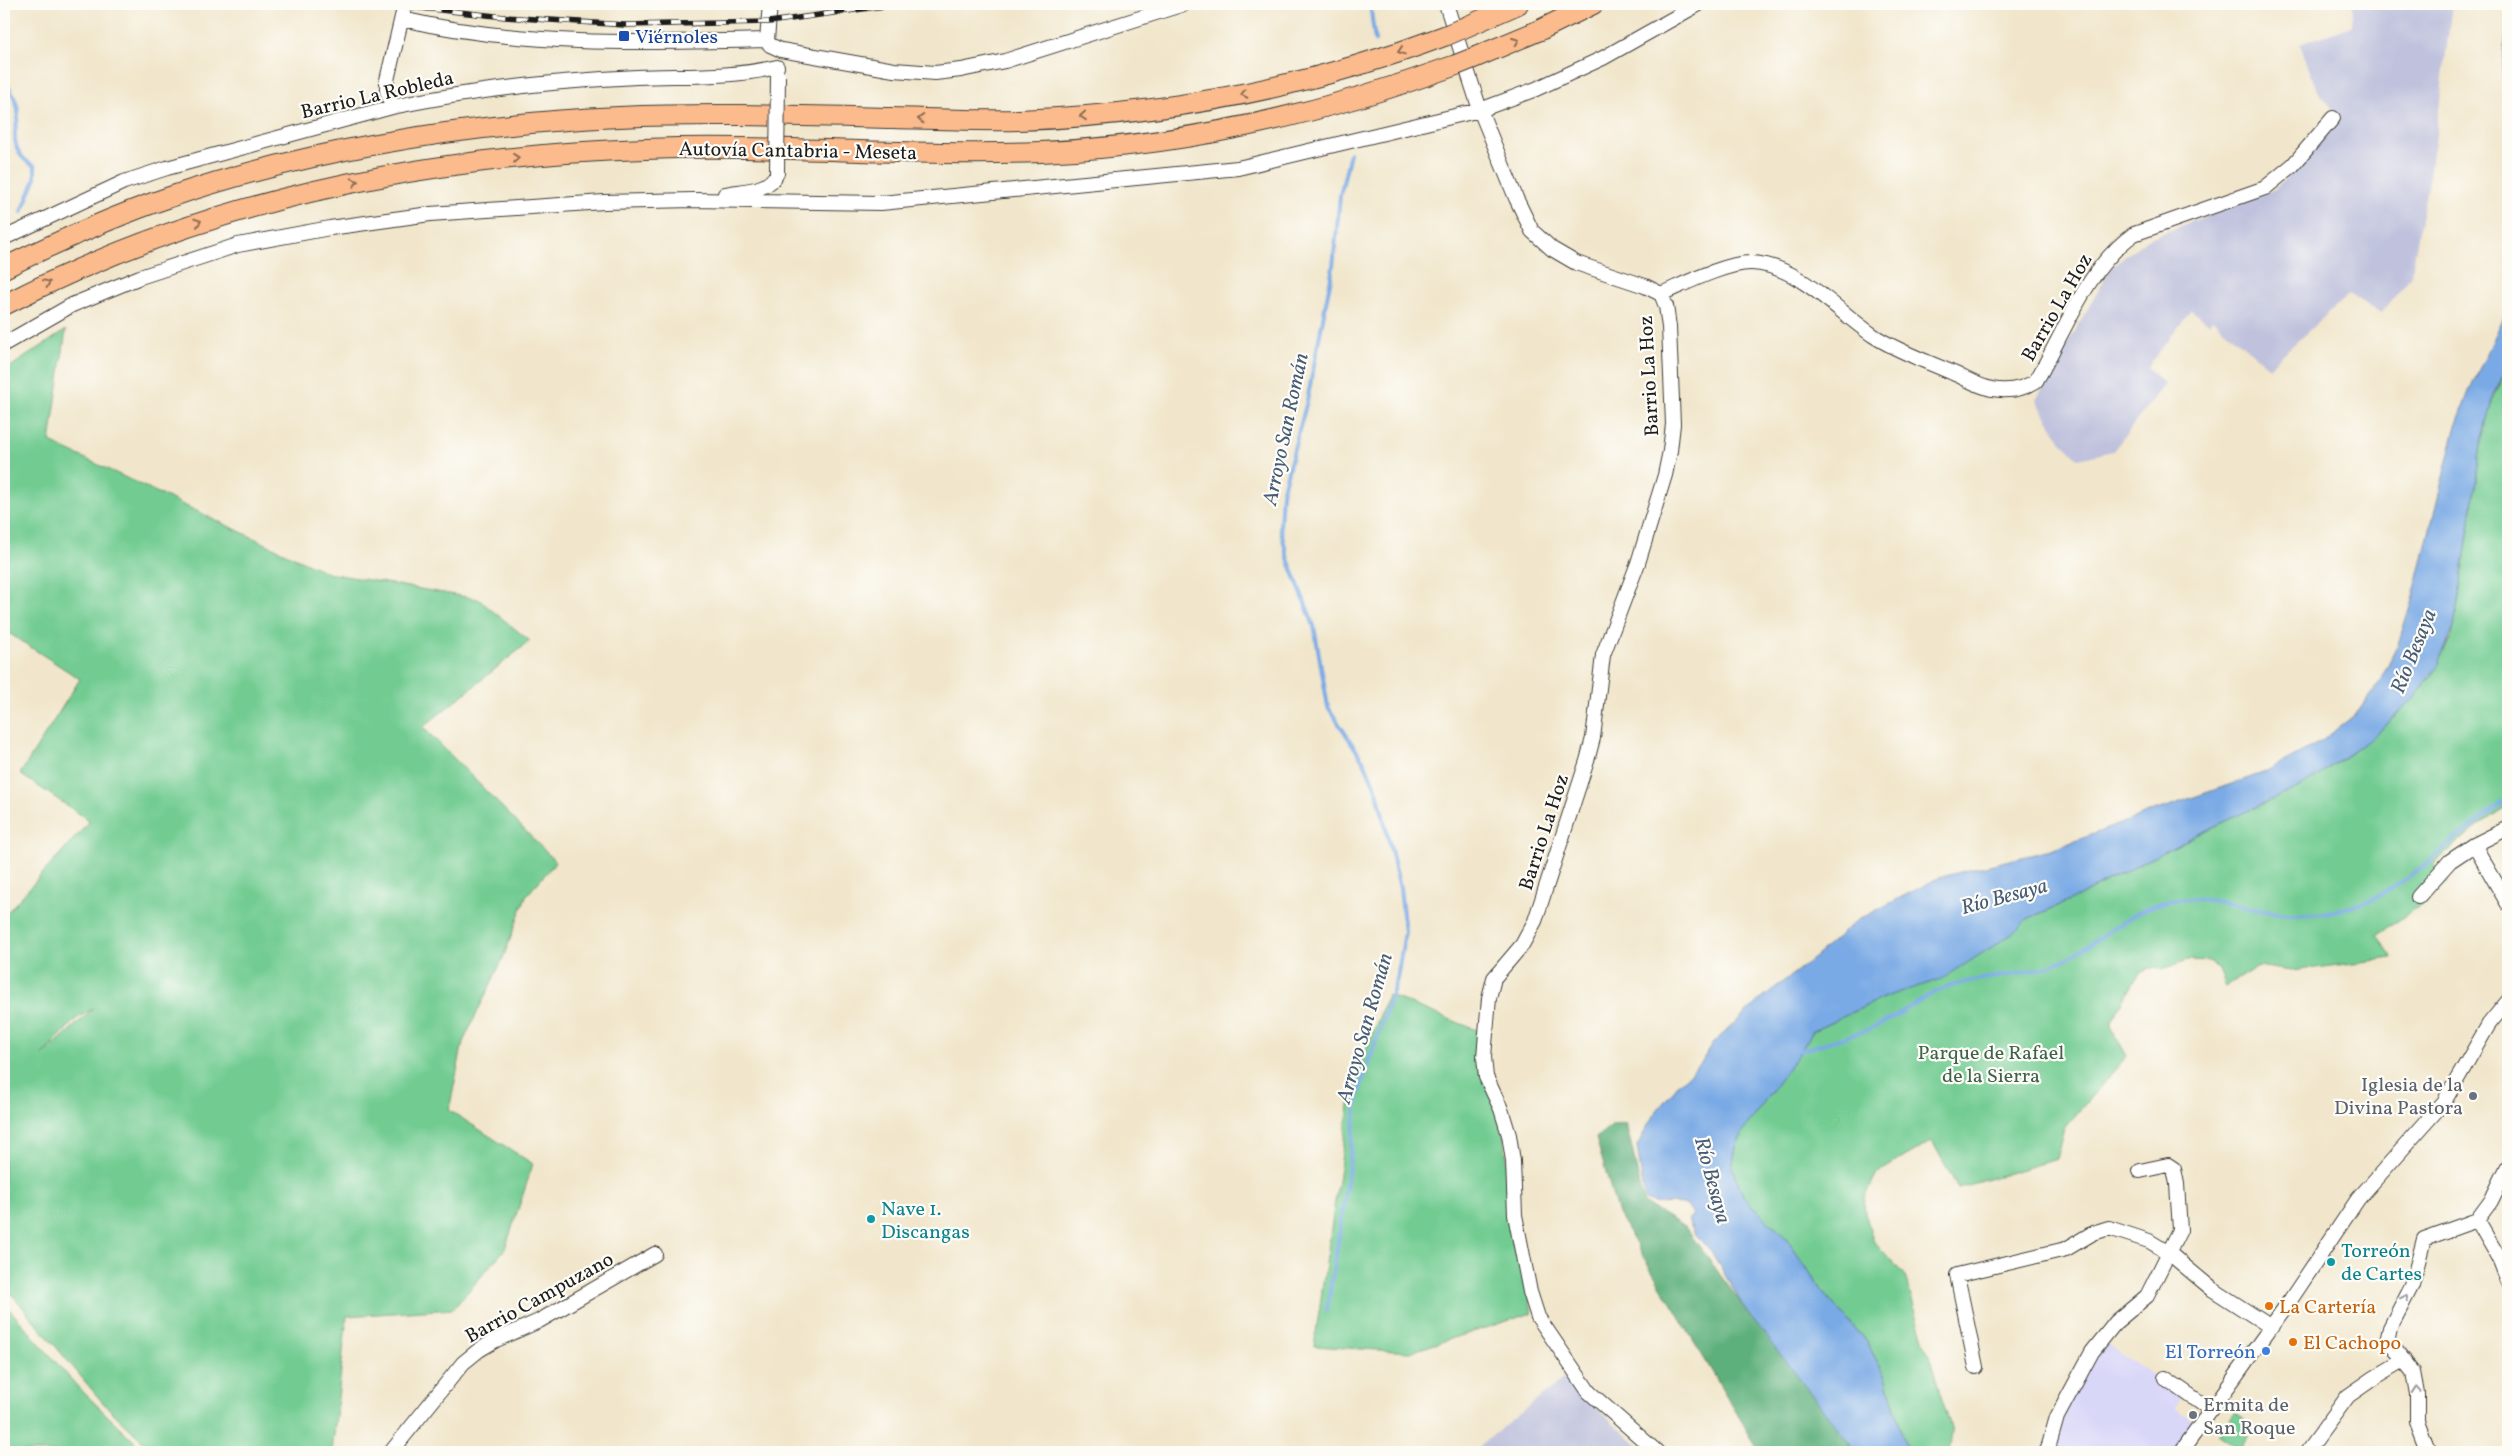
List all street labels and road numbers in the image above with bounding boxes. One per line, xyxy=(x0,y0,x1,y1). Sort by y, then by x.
street label: Barrio La Robleda xyxy=(298,65,457,127)
street label: Autovía Cantabria - Meseta xyxy=(679,136,917,168)
street label: Barrio La Hoz xyxy=(2015,249,2100,367)
street label: Barrio La Hoz xyxy=(1633,315,1667,437)
street label: Barrio La Hoz xyxy=(1513,771,1577,894)
street label: Barrio Campuzano xyxy=(461,1246,619,1351)

